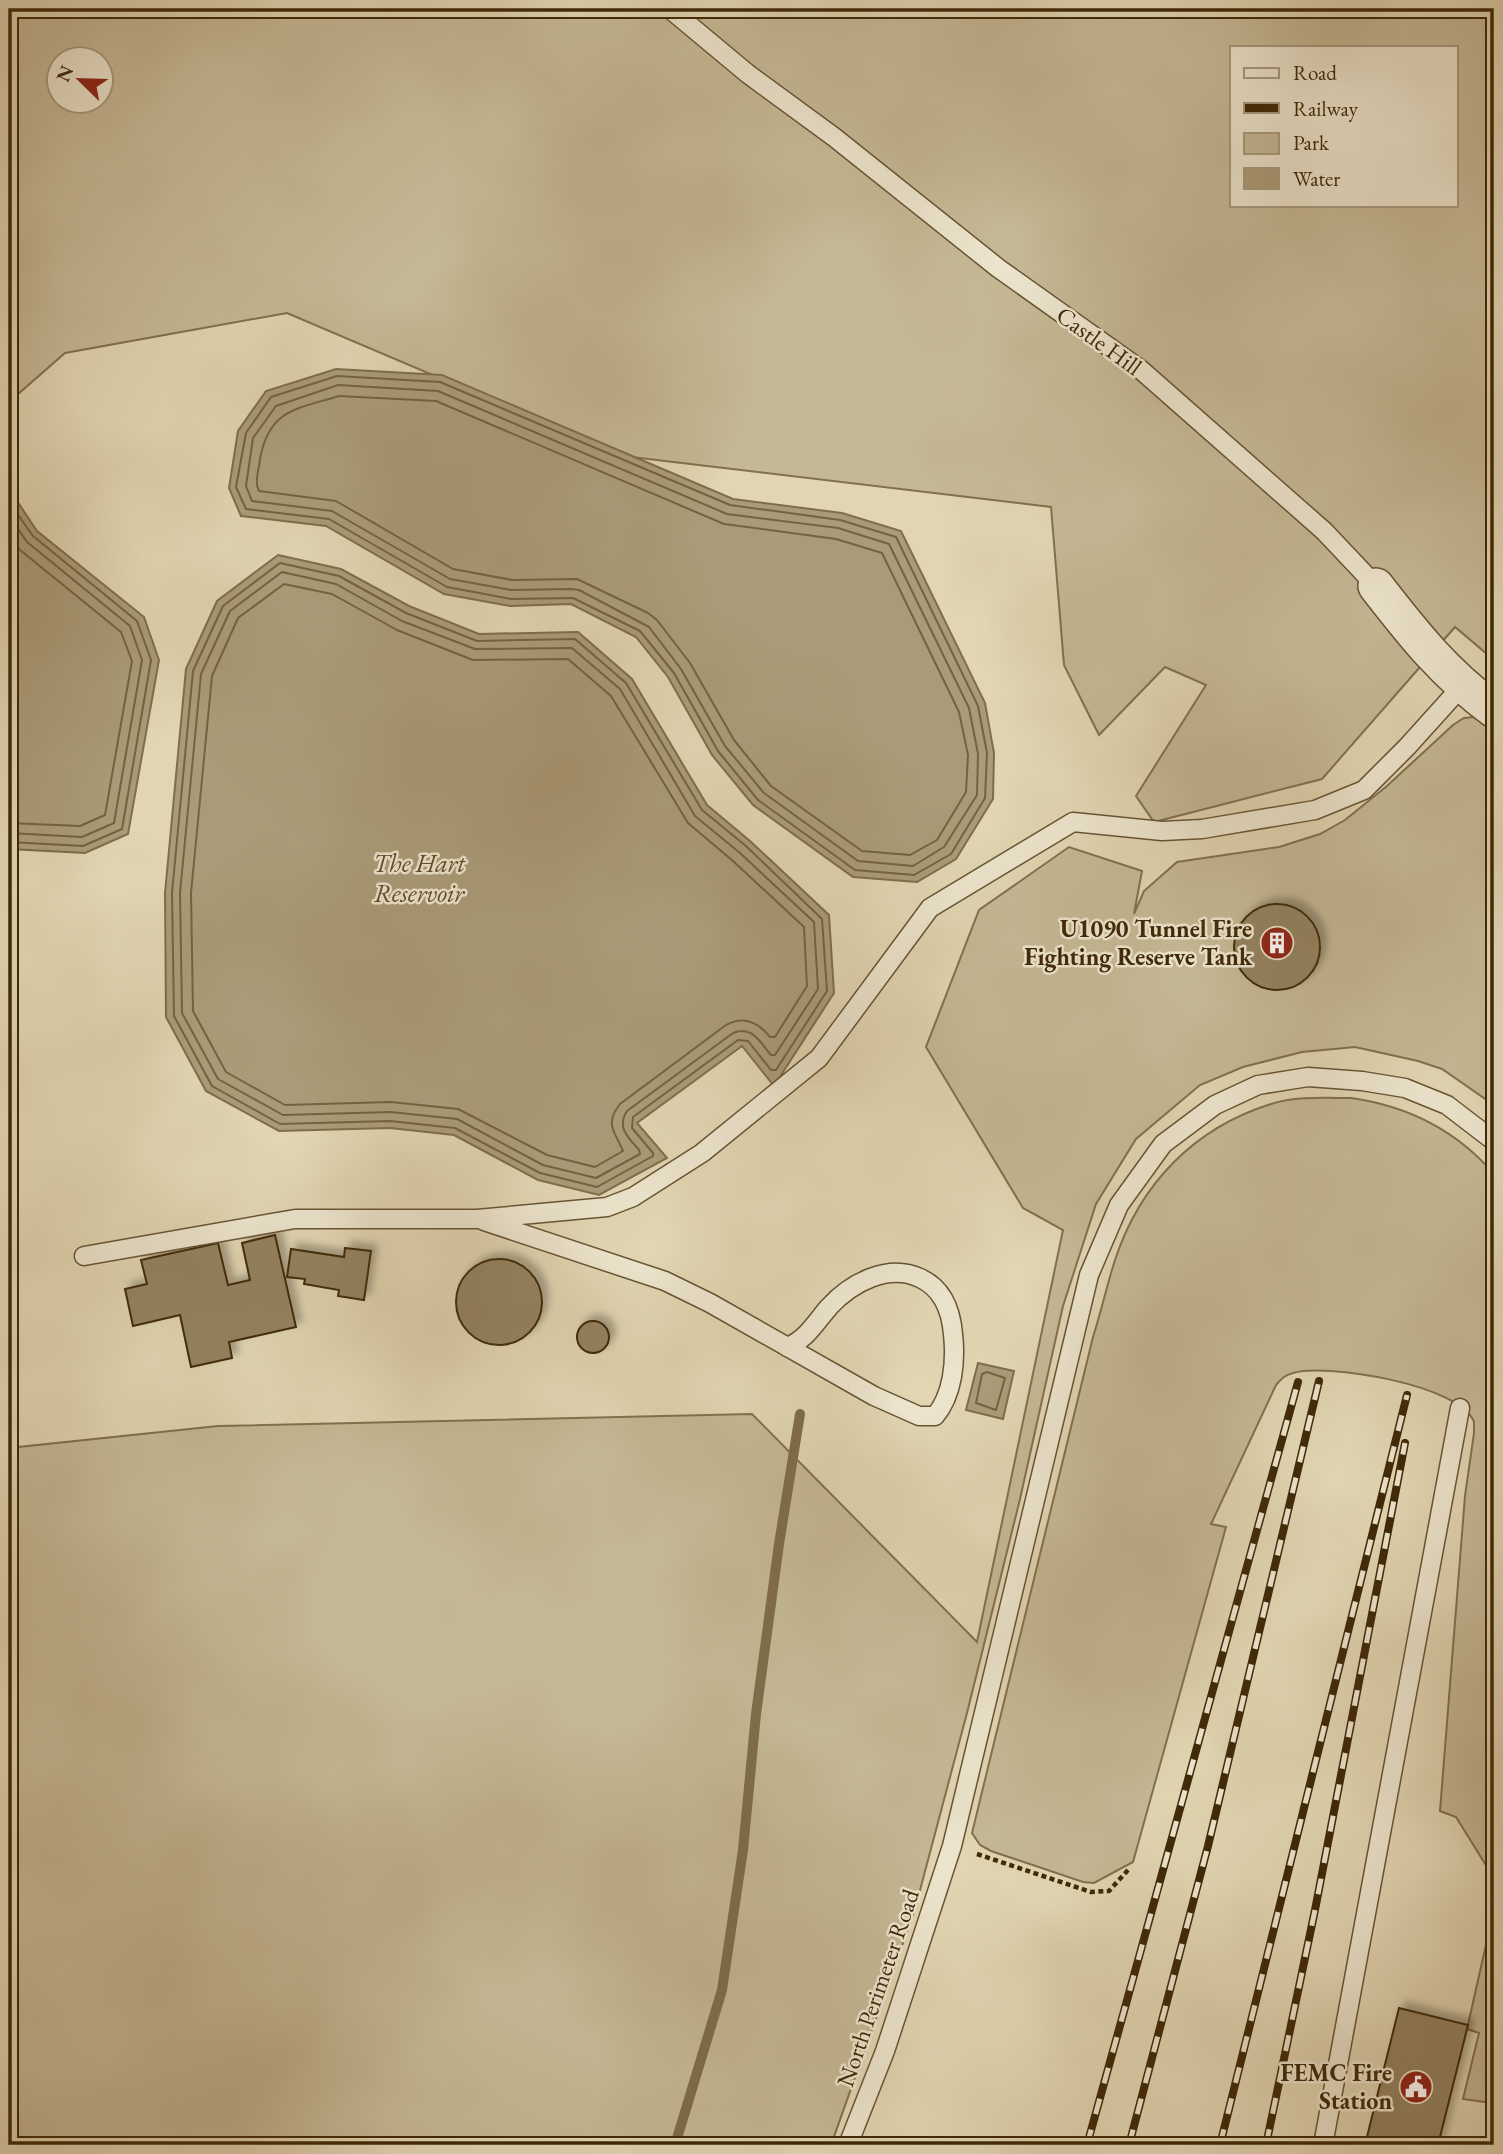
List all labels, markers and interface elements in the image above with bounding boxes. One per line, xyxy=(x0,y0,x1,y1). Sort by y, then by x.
north arrow xyxy=(46,46,116,116)
legend xyxy=(1230,46,1458,206)
text: Road xyxy=(1293,59,1337,86)
text: N xyxy=(50,61,80,86)
text: Railway xyxy=(1293,95,1359,122)
text: Park xyxy=(1293,129,1330,156)
text: Water xyxy=(1293,165,1340,192)
street label: Castle Hill xyxy=(1050,299,1149,382)
water label: The Hart Reservoir xyxy=(373,846,466,910)
place label: U1090 Tunnel Fire Fighting Reserve Tank xyxy=(1024,913,1253,973)
building icon: U1090 Tunnel Fire Fighting Reserve Tank xyxy=(1258,924,1296,962)
street label: North Perimeter Road xyxy=(829,1884,926,2091)
place label: FEMC Fire Station xyxy=(1281,2057,1392,2116)
public building icon: FEMC Fire Station xyxy=(1397,2068,1435,2106)

